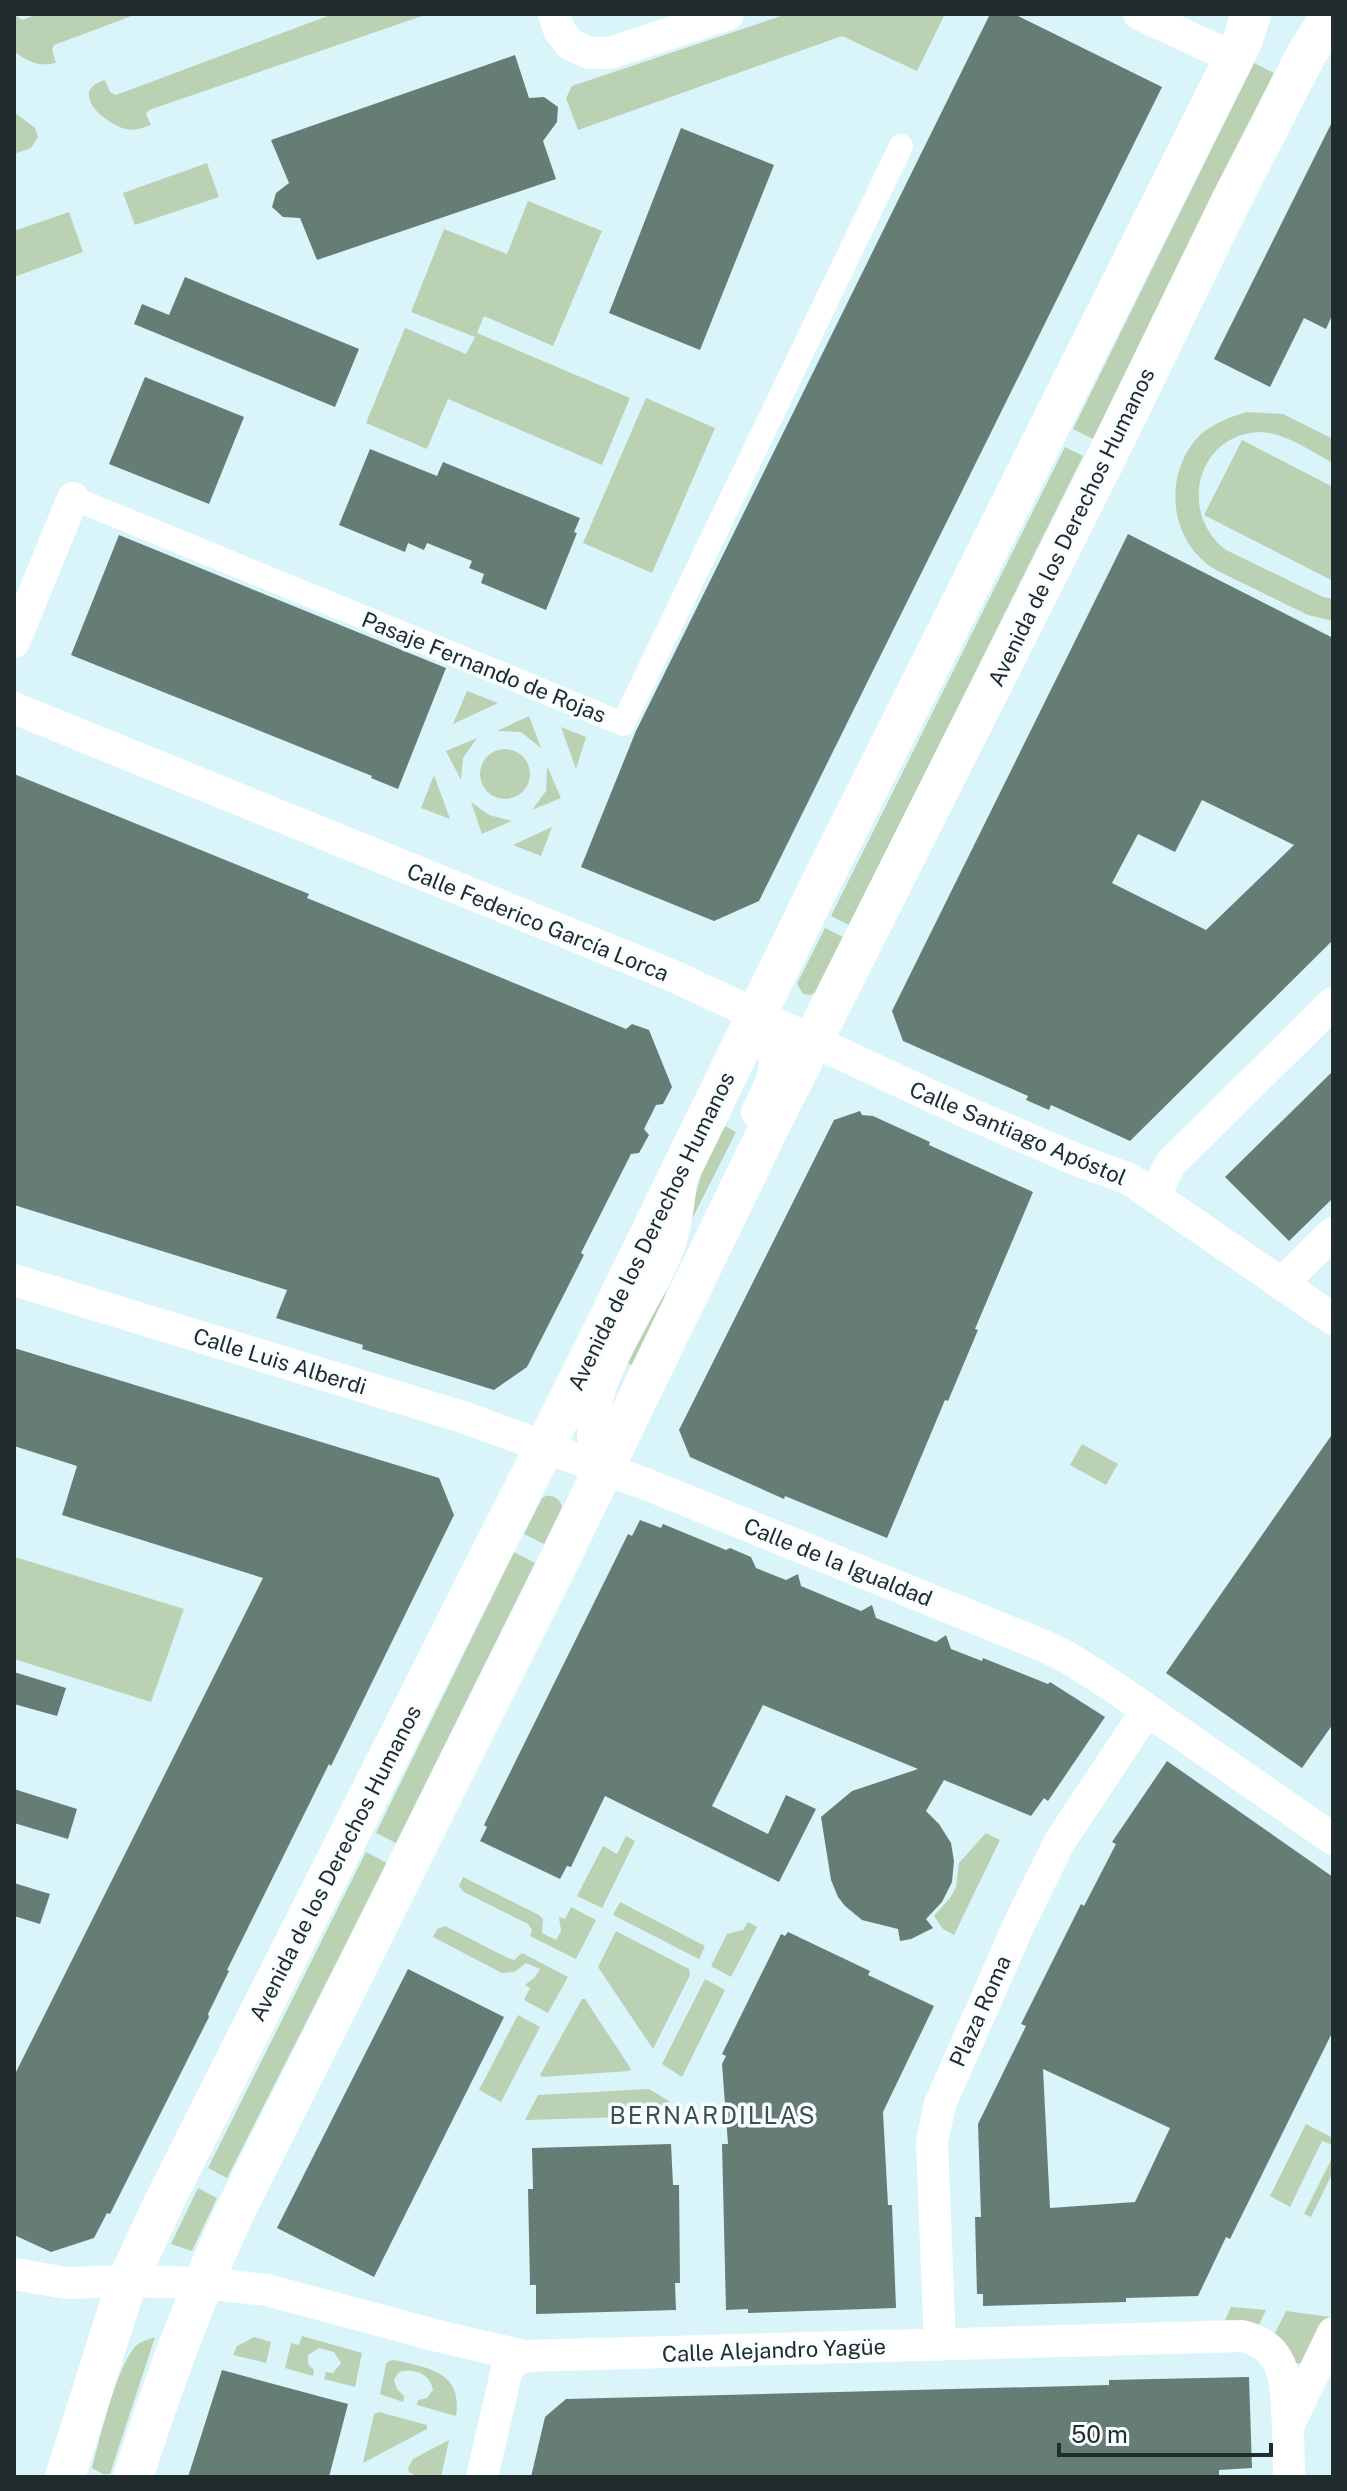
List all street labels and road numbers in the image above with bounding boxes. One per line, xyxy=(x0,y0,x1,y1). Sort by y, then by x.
street label: Avenida de los Derechos Humanos xyxy=(982,364,1160,690)
street label: Pasaje Fernando de Rojas xyxy=(358,606,610,728)
street label: Calle Federico García Lorca xyxy=(403,857,673,987)
street label: Avenida de los Derechos Humanos xyxy=(562,1068,740,1394)
street label: Calle Santiago Apóstol xyxy=(906,1076,1130,1190)
street label: Calle Luis Alberdi xyxy=(190,1322,370,1400)
street label: Calle de la Igualdad xyxy=(740,1512,936,1612)
street label: Avenida de los Derechos Humanos xyxy=(244,1701,426,2025)
street label: Plaza Roma xyxy=(944,1951,1016,2071)
street label: Calle Alejandro Yagüe xyxy=(662,2333,886,2367)

